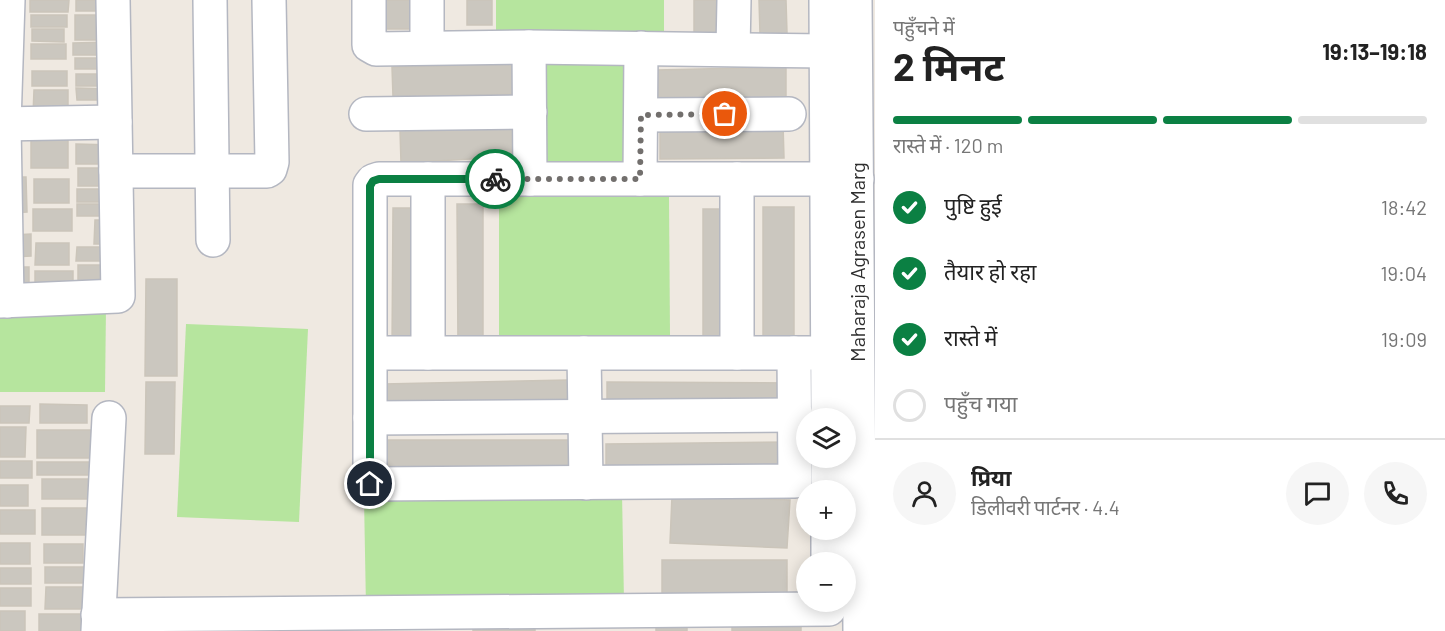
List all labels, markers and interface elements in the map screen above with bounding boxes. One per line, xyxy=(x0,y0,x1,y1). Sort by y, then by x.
text: पहुँचने में xyxy=(893,15,955,39)
text: 19:13–19:18 xyxy=(1322,38,1427,64)
text: 2 मिनट xyxy=(893,42,1005,89)
pin xyxy=(699,88,750,139)
icon: bag xyxy=(708,97,741,130)
text: रास्ते में · 120 m xyxy=(893,133,1003,157)
courier xyxy=(465,149,525,209)
street label: Maharaja Agrasen Marg xyxy=(845,162,869,362)
icon: bike xyxy=(479,163,512,196)
icon: check xyxy=(893,191,926,224)
text: पुष्टि हुई xyxy=(944,192,1002,218)
text: 18:42 xyxy=(1381,195,1427,219)
icon: check xyxy=(893,257,926,290)
text: तैयार हो रहा xyxy=(944,258,1037,284)
text: 19:04 xyxy=(1380,261,1427,285)
icon: check xyxy=(893,323,926,356)
text: रास्ते में xyxy=(944,324,997,350)
text: 19:09 xyxy=(1381,327,1427,351)
text: पहुँच गया xyxy=(944,390,1017,416)
map controls xyxy=(796,408,856,612)
button: layers xyxy=(796,408,856,468)
pin xyxy=(344,458,395,509)
button: person xyxy=(893,462,956,525)
button: chat xyxy=(1286,462,1349,525)
button: phone xyxy=(1364,462,1427,525)
text: प्रिया xyxy=(971,464,1011,490)
icon: home xyxy=(353,467,386,500)
button: + xyxy=(796,480,856,540)
text: डिलीवरी पार्टनर · 4.4 xyxy=(971,495,1120,519)
button: − xyxy=(796,552,856,612)

